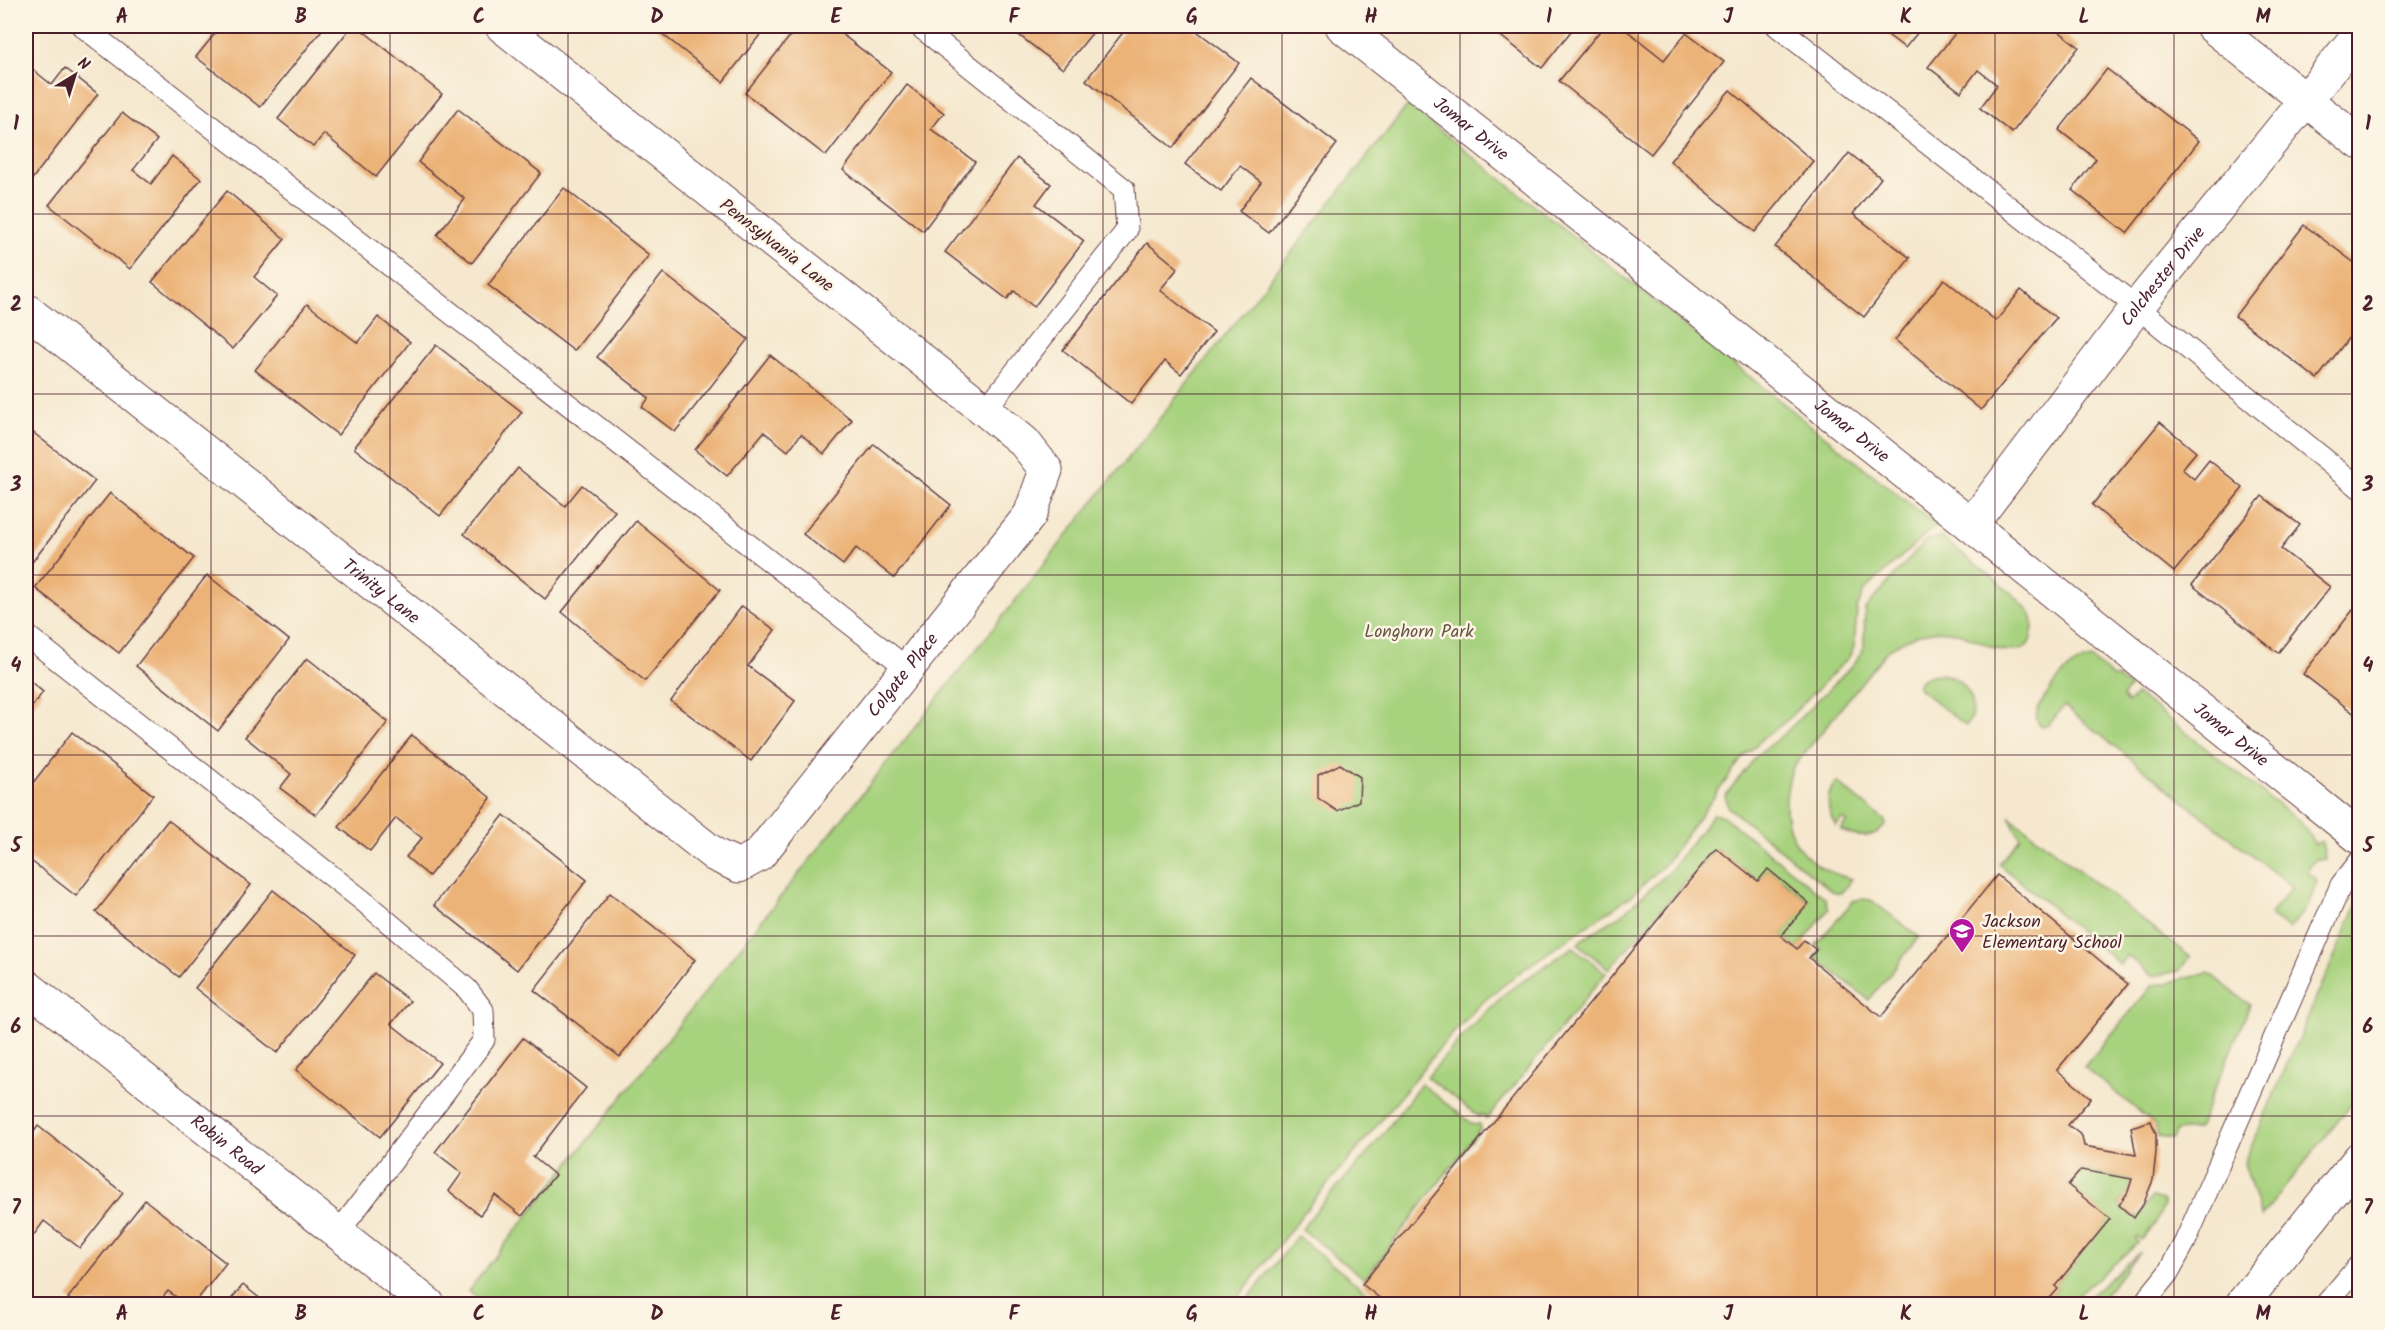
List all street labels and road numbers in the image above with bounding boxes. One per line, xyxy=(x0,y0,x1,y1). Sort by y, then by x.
street label: Jomar Drive xyxy=(1426,90,1515,169)
street label: Pennsylvania Lane xyxy=(712,192,840,300)
street label: Colchester Drive xyxy=(2114,220,2213,334)
street label: Jomar Drive xyxy=(1807,392,1895,471)
street label: Trinity Lane xyxy=(335,552,426,632)
street label: Colgate Place xyxy=(861,627,947,725)
street label: Jomar Drive xyxy=(2186,696,2275,775)
street label: Robin Road xyxy=(183,1108,269,1184)

